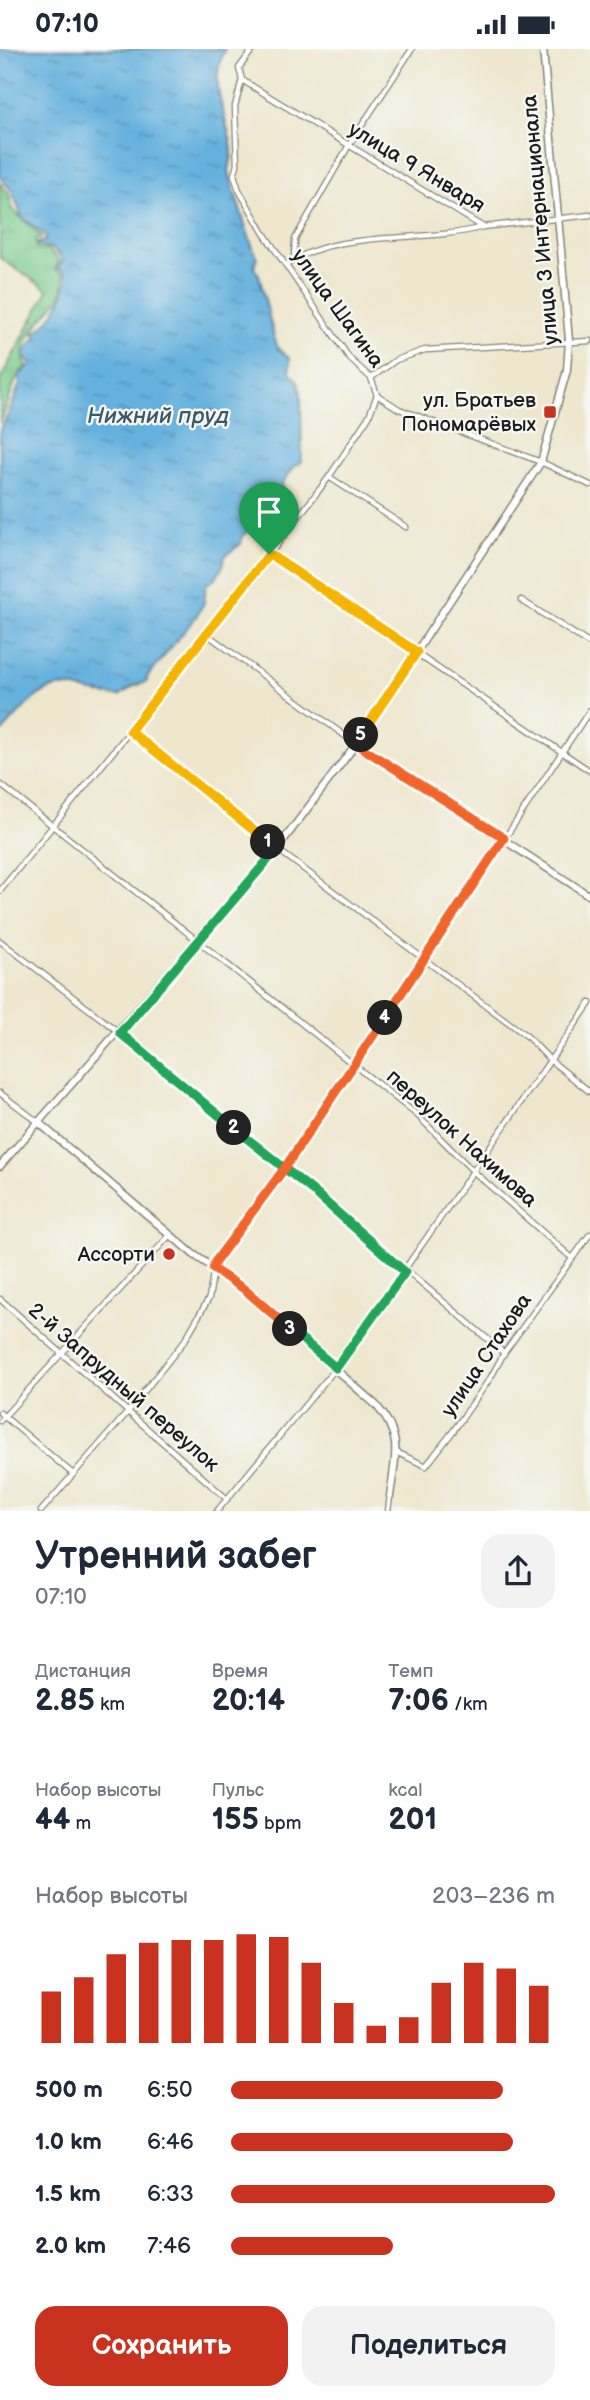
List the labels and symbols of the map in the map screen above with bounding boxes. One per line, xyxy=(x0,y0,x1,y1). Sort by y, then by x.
street label: улица 3 Интернационала xyxy=(517,93,564,346)
street label: улица 9 Января xyxy=(344,117,490,218)
street label: улица Шагина xyxy=(286,244,389,373)
place label: ул. Братьев Пономарёвых xyxy=(401,388,536,437)
water label: Нижний пруд xyxy=(87,402,229,430)
marker: ул. Братьев Пономарёвых xyxy=(542,404,558,420)
pin xyxy=(239,482,299,554)
pin: 5 xyxy=(344,717,378,753)
pin: 1 xyxy=(250,825,286,859)
pin: 4 xyxy=(368,1000,402,1035)
street label: переулок Нахимова xyxy=(381,1064,543,1213)
pin: 2 xyxy=(216,1111,252,1145)
place label: Ассорти xyxy=(77,1242,155,1267)
marker: Ассорти xyxy=(161,1246,177,1262)
street label: улица Стахова xyxy=(436,1288,537,1422)
street label: 2-й Запрудный переулок xyxy=(23,1298,224,1477)
pin: 3 xyxy=(272,1311,308,1347)

